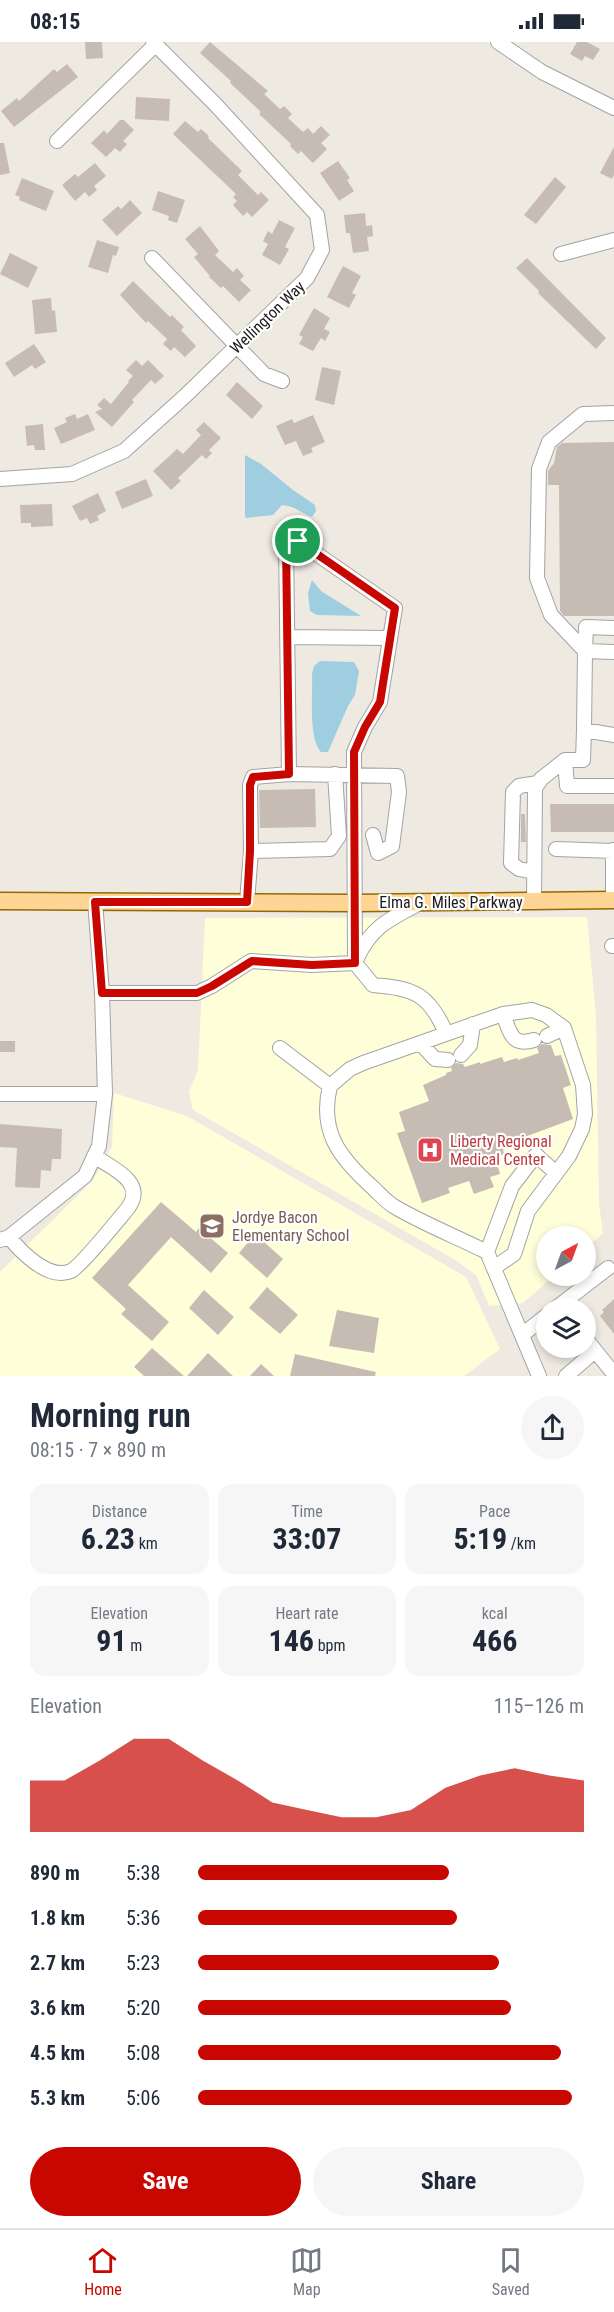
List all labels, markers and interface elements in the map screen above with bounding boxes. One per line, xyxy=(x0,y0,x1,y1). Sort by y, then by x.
text: 08:15 xyxy=(30,9,81,34)
street label: Wellington Way xyxy=(226,277,309,358)
pin xyxy=(272,515,323,566)
icon: arrive xyxy=(281,524,314,557)
street label: Elma G. Miles Parkway xyxy=(379,893,523,912)
place label: Liberty Regional Medical Center xyxy=(450,1132,552,1169)
hospital icon: Liberty Regional Medical Center xyxy=(415,1135,445,1165)
place label: Jordye Bacon Elementary School xyxy=(232,1208,349,1245)
school or university icon: Jordye Bacon Elementary School xyxy=(197,1211,227,1241)
north arrow xyxy=(536,1226,596,1286)
map controls xyxy=(536,1226,596,1358)
button: layers xyxy=(536,1298,596,1358)
text: Morning run xyxy=(30,1396,191,1435)
button: share xyxy=(521,1396,584,1459)
text: 08:15 · 7 × 890 m xyxy=(30,1438,166,1462)
text: Distance xyxy=(92,1502,147,1521)
text: Time xyxy=(291,1502,323,1521)
text: Pace xyxy=(479,1502,510,1521)
text: 6.23 xyxy=(81,1521,135,1556)
text: 33:07 xyxy=(273,1521,341,1556)
text: 5:19 xyxy=(453,1521,507,1556)
text: km xyxy=(135,1534,158,1553)
text: /km xyxy=(507,1534,536,1553)
text: Elevation xyxy=(91,1604,148,1623)
text: Heart rate xyxy=(275,1604,339,1623)
text: kcal xyxy=(482,1604,508,1623)
text: 91 xyxy=(96,1623,127,1658)
text: 146 xyxy=(269,1623,314,1658)
text: 466 xyxy=(472,1623,517,1658)
text: m xyxy=(127,1636,142,1655)
text: bpm xyxy=(314,1636,345,1655)
text: Elevation xyxy=(30,1694,102,1718)
text: 115–126 m xyxy=(494,1694,584,1718)
text: 890 m xyxy=(30,1861,80,1885)
text: 5:38 xyxy=(126,1861,160,1885)
text: 1.8 km xyxy=(30,1906,85,1930)
text: 5:36 xyxy=(126,1906,160,1930)
text: 2.7 km xyxy=(30,1951,85,1975)
text: 5:23 xyxy=(126,1951,160,1975)
text: 3.6 km xyxy=(30,1996,85,2020)
text: 5:20 xyxy=(126,1996,160,2020)
text: 4.5 km xyxy=(30,2041,85,2065)
text: 5:08 xyxy=(126,2041,160,2065)
text: 5.3 km xyxy=(30,2086,85,2110)
text: 5:06 xyxy=(126,2086,160,2110)
button: Save xyxy=(30,2147,301,2216)
button: Share xyxy=(313,2147,584,2216)
tab: Home xyxy=(84,2244,122,2299)
tab: Map xyxy=(290,2244,323,2299)
tab: Saved xyxy=(492,2244,530,2299)

